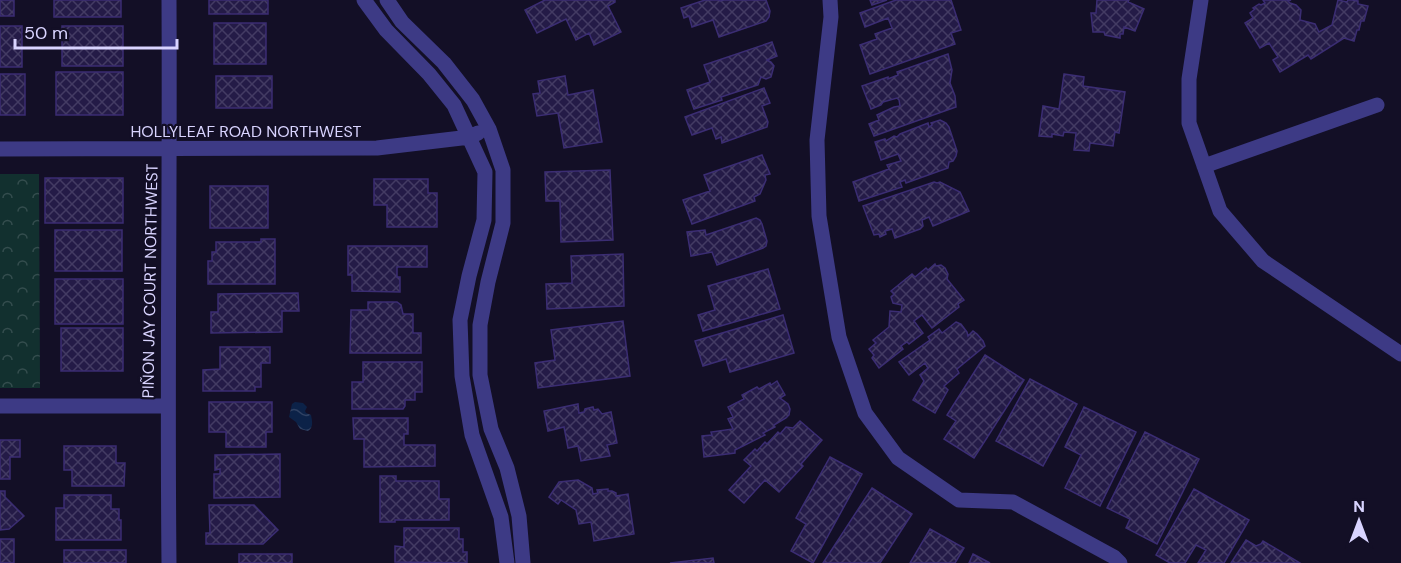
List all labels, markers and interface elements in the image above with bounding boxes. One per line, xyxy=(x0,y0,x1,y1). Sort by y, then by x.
scale bar xyxy=(15,12,177,50)
text: 50 m xyxy=(24,21,68,45)
street label: HOLLYLEAF ROAD NORTHWEST xyxy=(130,121,362,142)
street label: PIÑON JAY COURT NORTHWEST xyxy=(137,163,163,399)
north arrow xyxy=(1329,491,1389,551)
text: N xyxy=(1353,496,1365,517)

